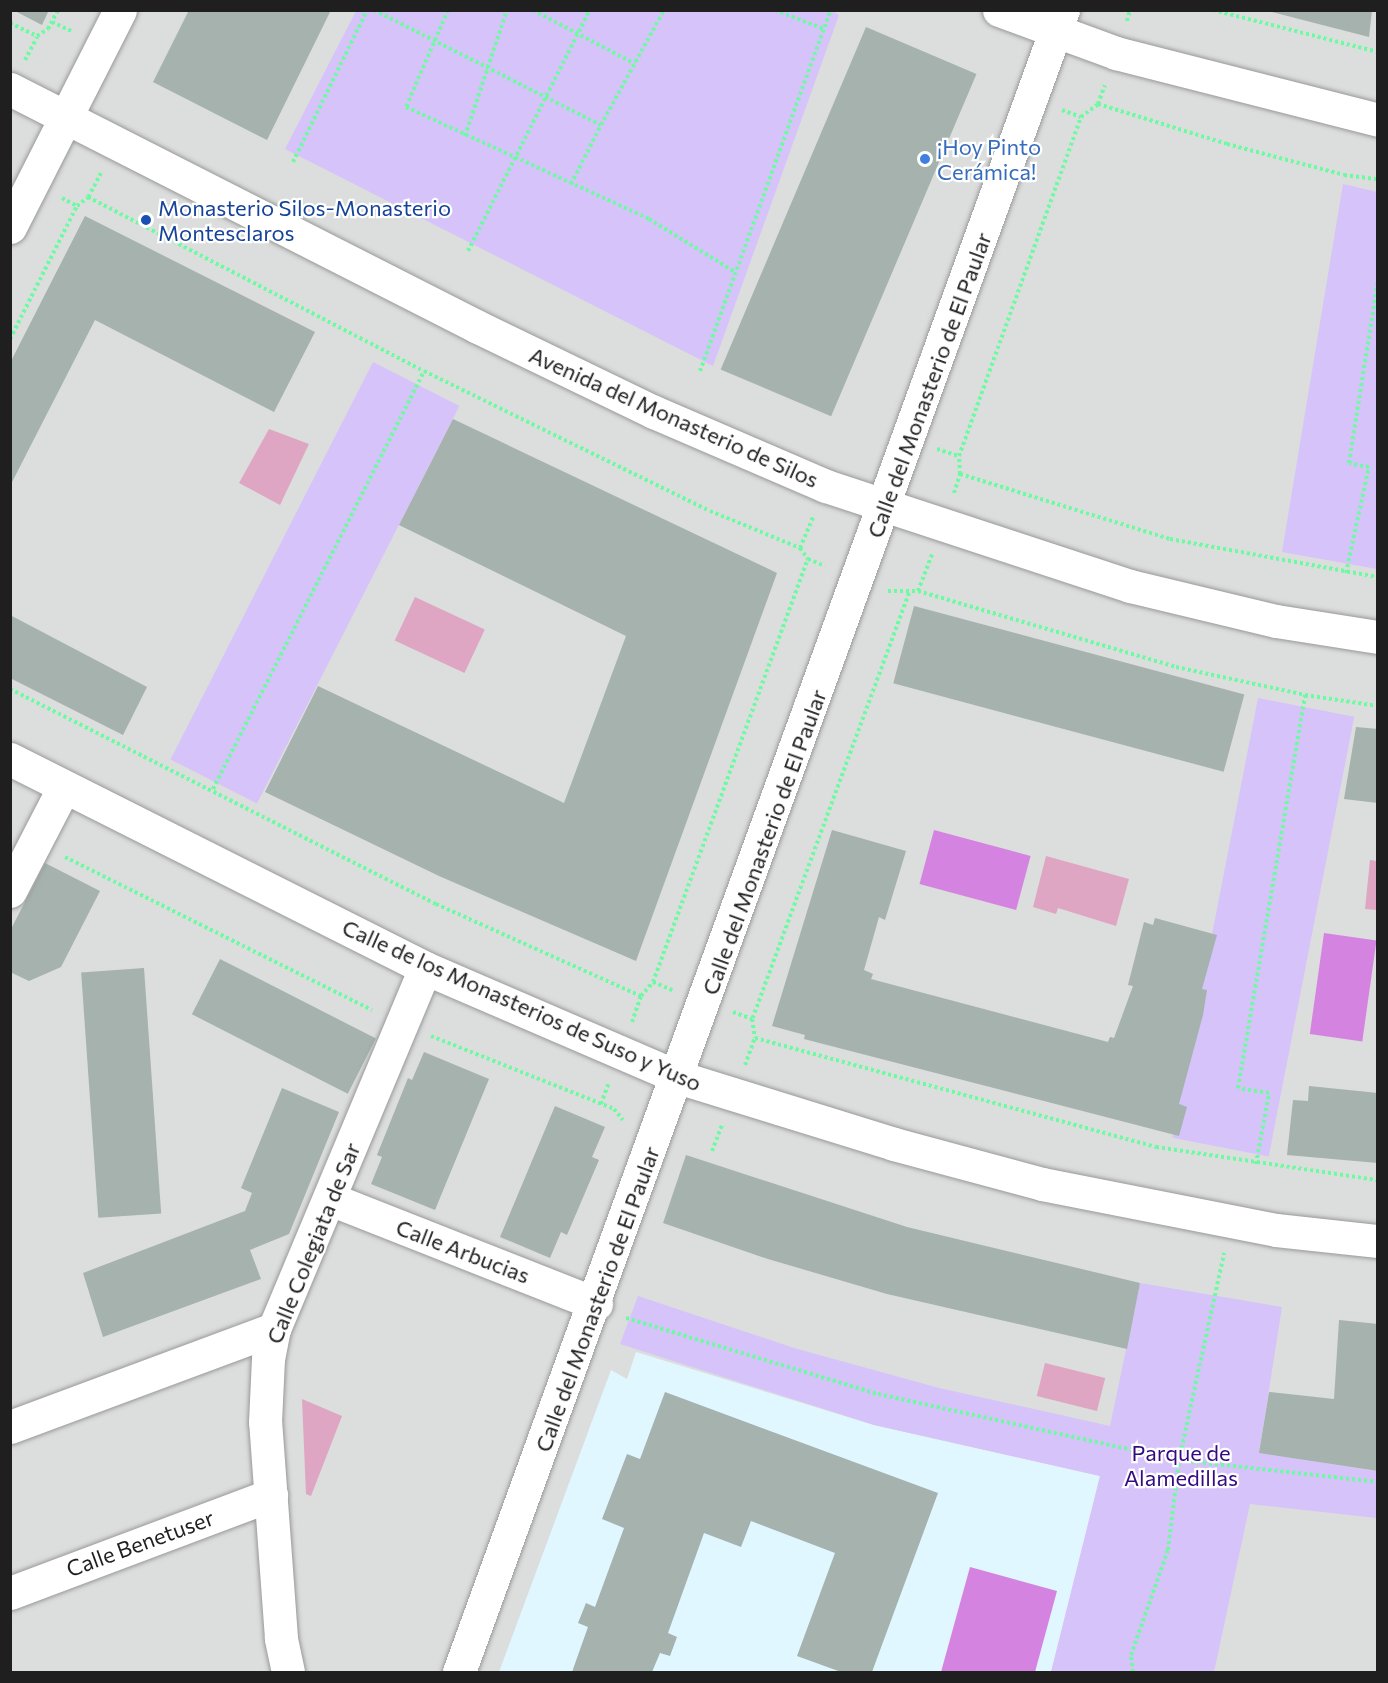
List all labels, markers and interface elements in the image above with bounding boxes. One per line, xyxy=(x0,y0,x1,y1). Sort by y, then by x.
place label: ¡Hoy Pinto Cerámica! xyxy=(937,133,1041,184)
marker: ¡Hoy Pinto Cerámica! xyxy=(918,152,932,166)
place label: Monasterio Silos-Monasterio Montesclaros xyxy=(158,194,451,246)
marker: Monasterio Silos-Monasterio Montesclaros xyxy=(139,213,153,227)
street label: Calle del Monasterio de El Paular xyxy=(861,229,997,541)
street label: Avenida del Monasterio de Silos xyxy=(525,341,823,493)
street label: Calle del Monasterio de El Paular xyxy=(696,686,832,998)
street label: Calle de los Monasterios de Suso y Yuso xyxy=(338,914,706,1096)
street label: Calle Colegiata de Sar xyxy=(261,1139,365,1347)
street label: Calle del Monasterio de El Paular xyxy=(529,1143,665,1455)
street label: Calle Arbucias xyxy=(393,1213,533,1289)
park label: Parque de Alamedillas xyxy=(1124,1439,1238,1490)
street label: Calle Benetuser xyxy=(63,1504,217,1582)

